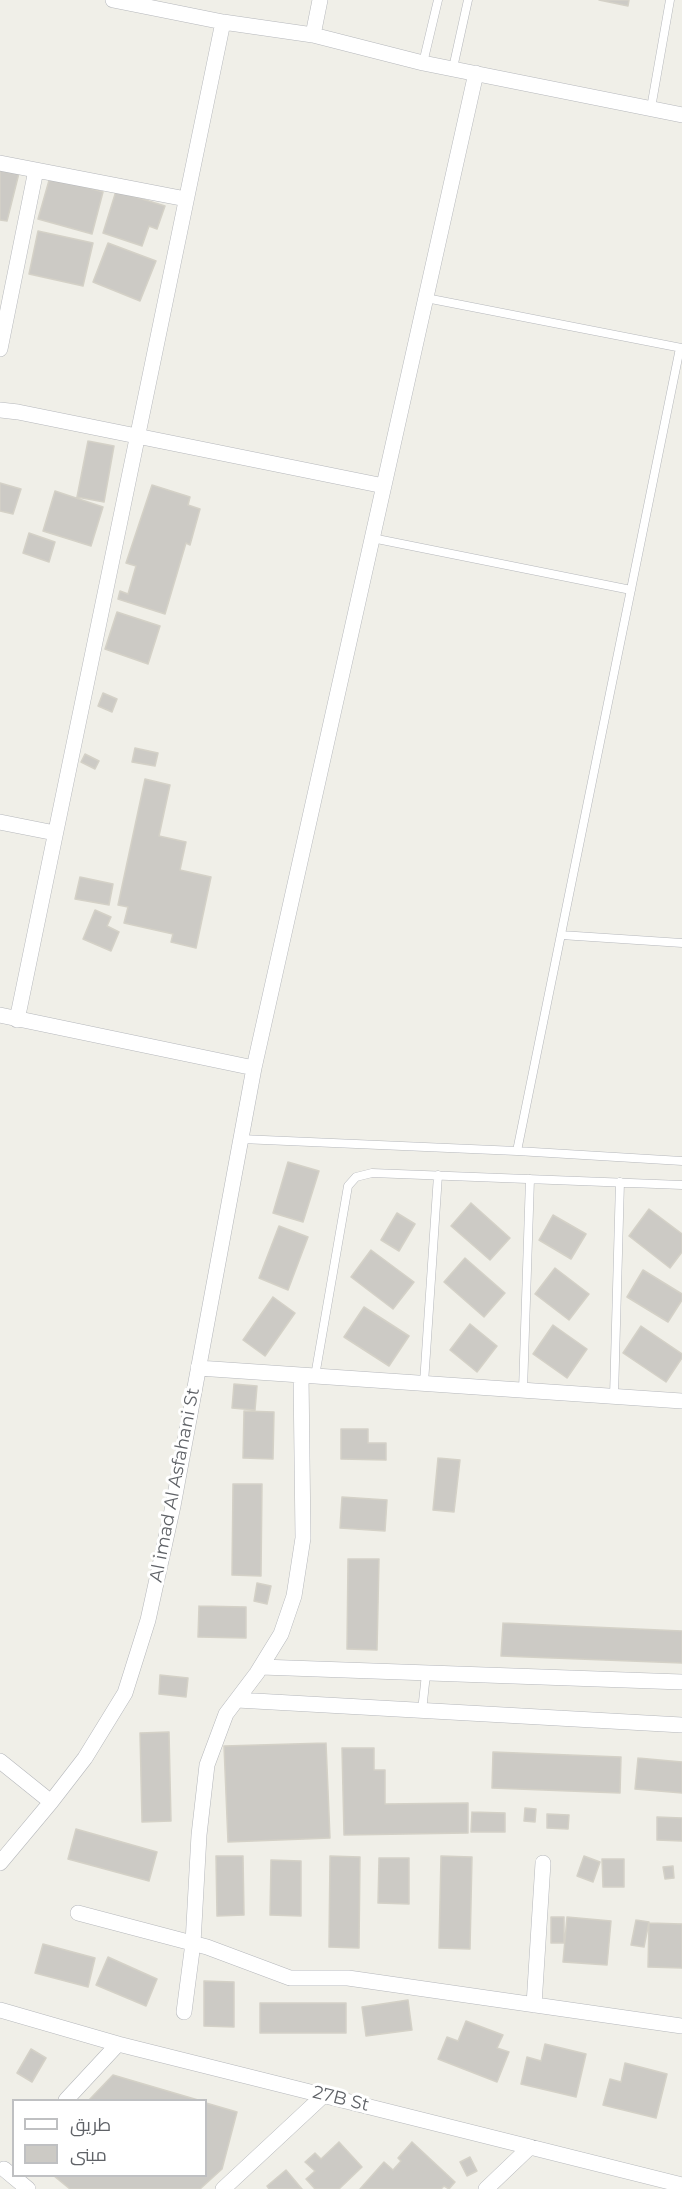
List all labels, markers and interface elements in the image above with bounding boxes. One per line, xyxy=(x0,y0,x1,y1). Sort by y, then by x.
street label: Al imad Al Asfahani St xyxy=(146,1386,204,1584)
street label: 27B St xyxy=(311,2082,371,2116)
legend xyxy=(12,2099,207,2177)
text: طريق xyxy=(70,2114,111,2136)
text: مبنى xyxy=(70,2144,107,2166)

